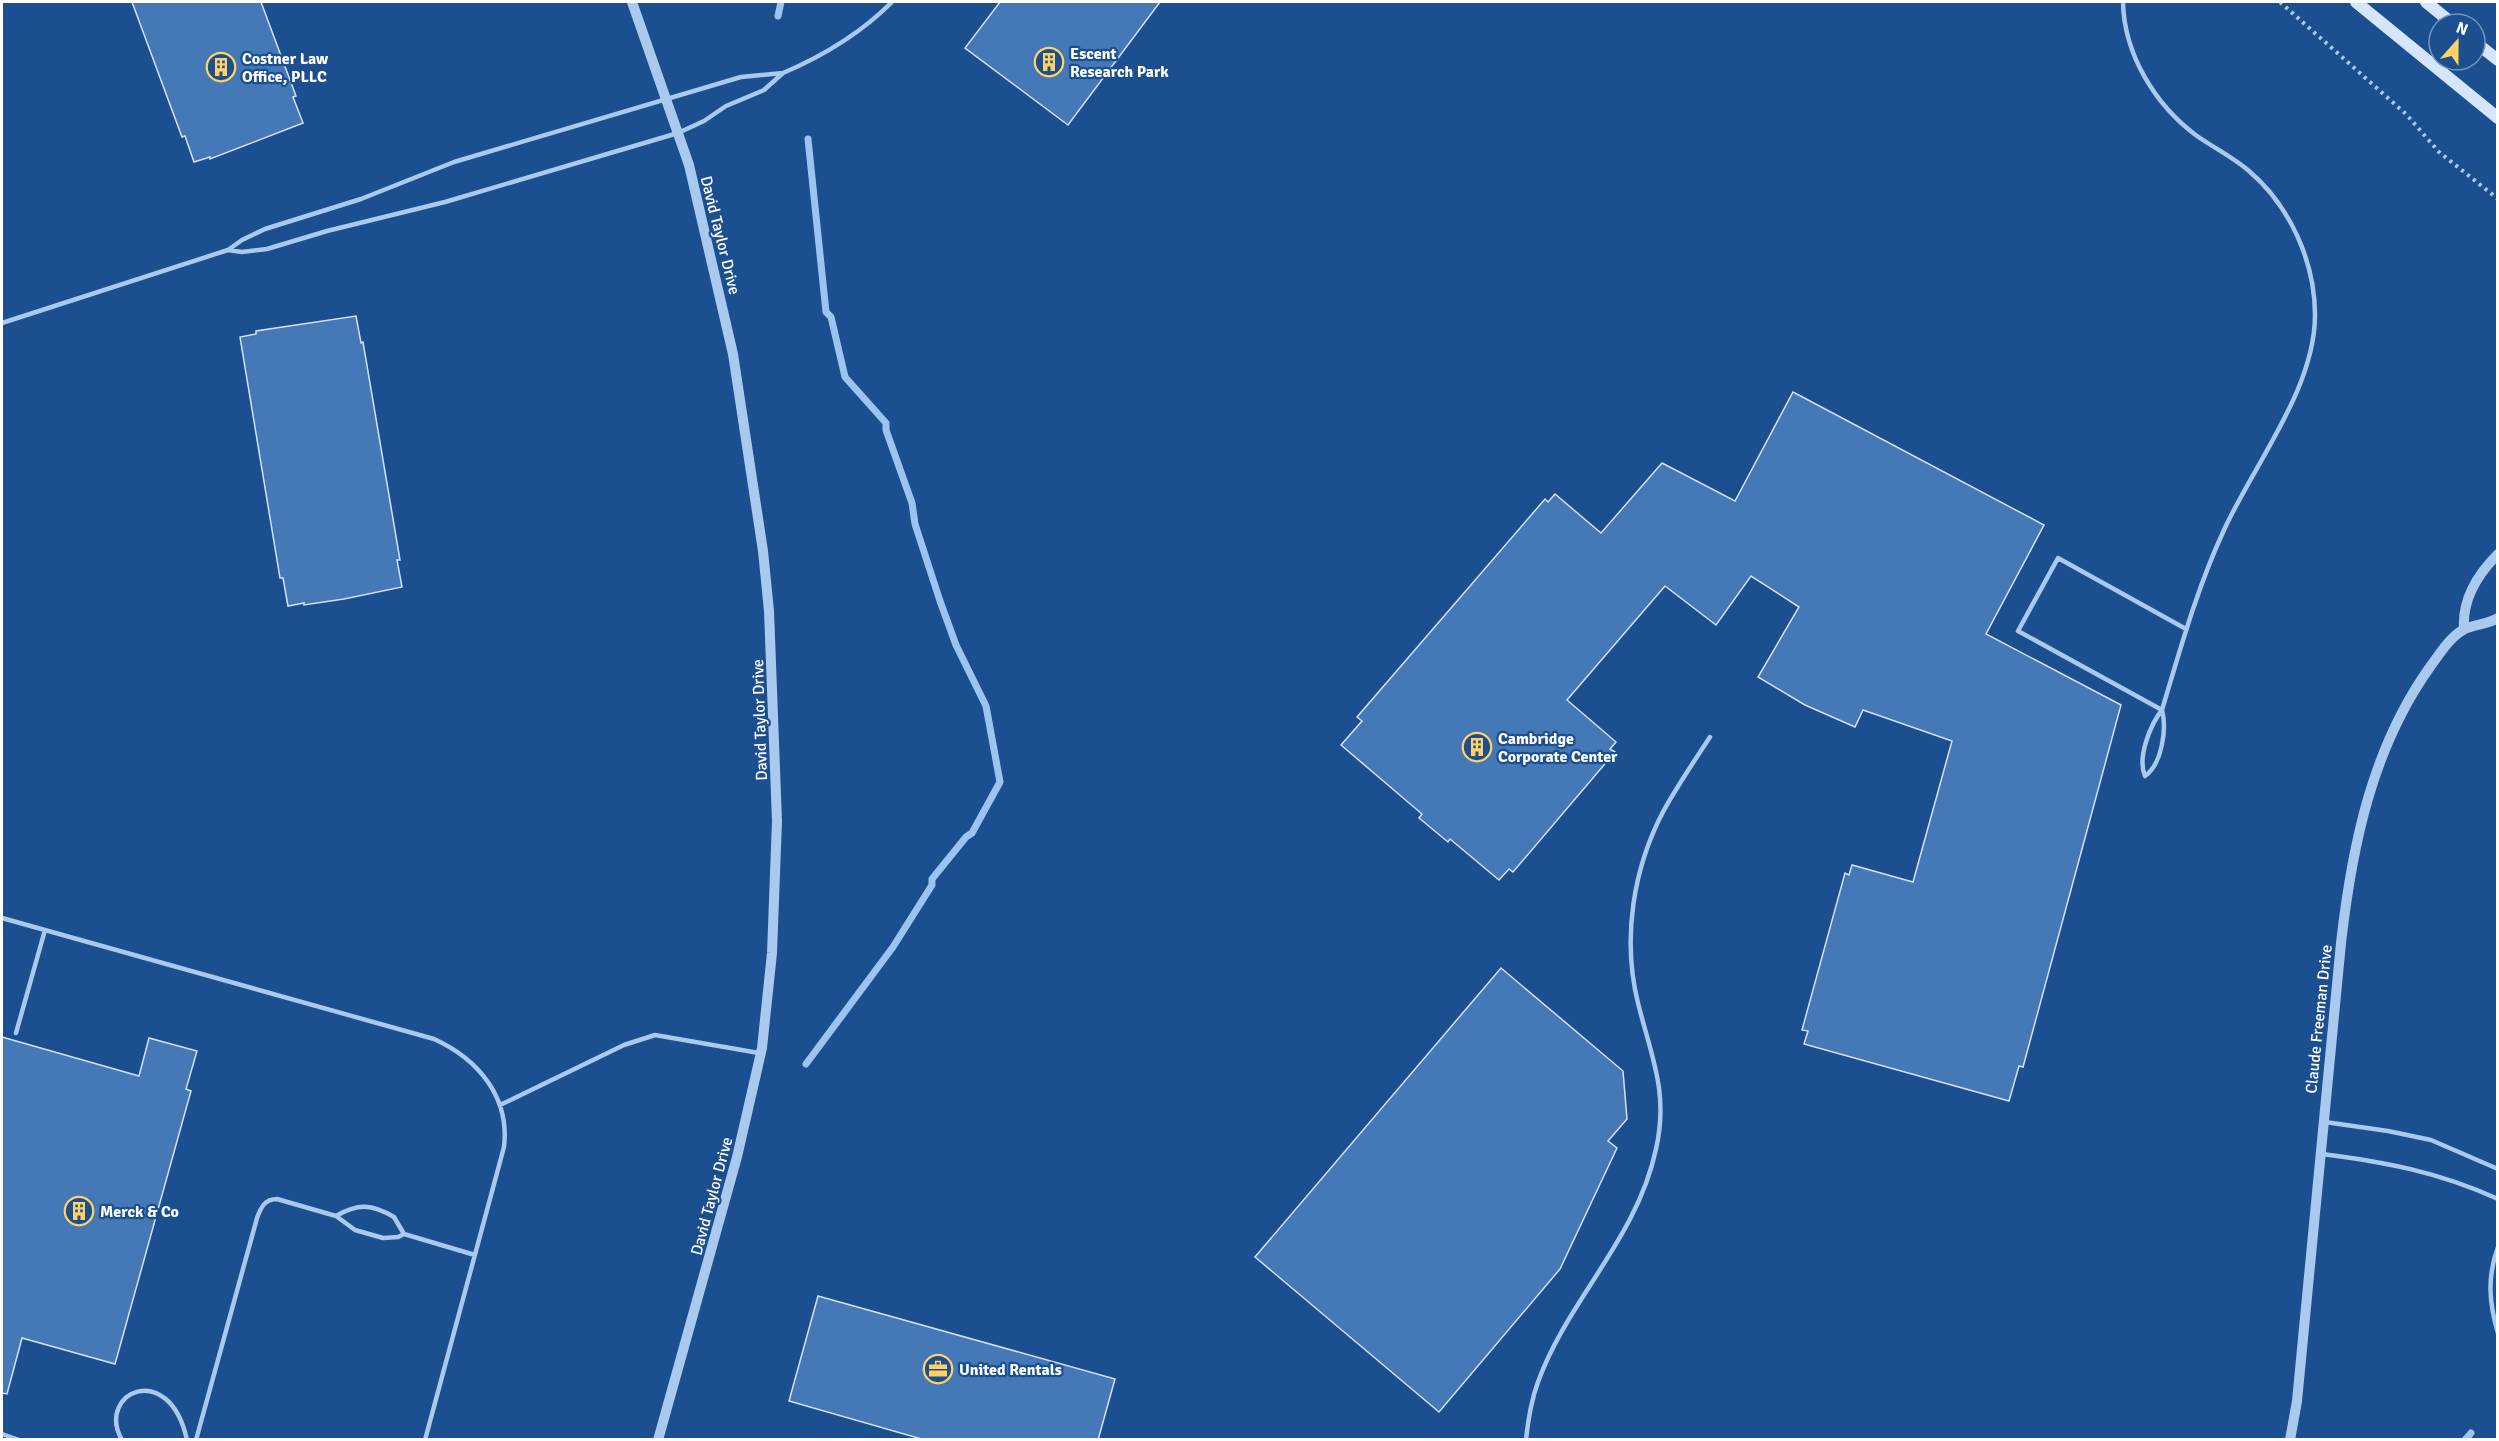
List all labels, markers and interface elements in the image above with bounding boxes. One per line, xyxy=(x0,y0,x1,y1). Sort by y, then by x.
north arrow xyxy=(2427,12,2487,72)
text: N xyxy=(2453,18,2471,40)
place label: Escent Research Park xyxy=(1070,44,1169,82)
building icon: Escent Research Park xyxy=(1033,46,1065,78)
place label: Costner Law Office, PLLC xyxy=(242,49,329,87)
building icon: Costner Law Office, PLLC xyxy=(205,51,237,83)
street label: David Taylor Drive xyxy=(696,174,744,297)
street label: David Taylor Drive xyxy=(748,659,772,781)
place label: Cambridge Corporate Center xyxy=(1498,729,1618,767)
building icon: Cambridge Corporate Center xyxy=(1461,731,1493,763)
street label: Claude Freeman Drive xyxy=(2301,944,2337,1095)
street label: David Taylor Drive xyxy=(687,1135,737,1258)
building icon: Merck & Co xyxy=(63,1195,95,1227)
place label: Merck & Co xyxy=(100,1202,179,1222)
office icon: United Rentals xyxy=(922,1353,954,1385)
place label: United Rentals xyxy=(959,1360,1062,1380)

